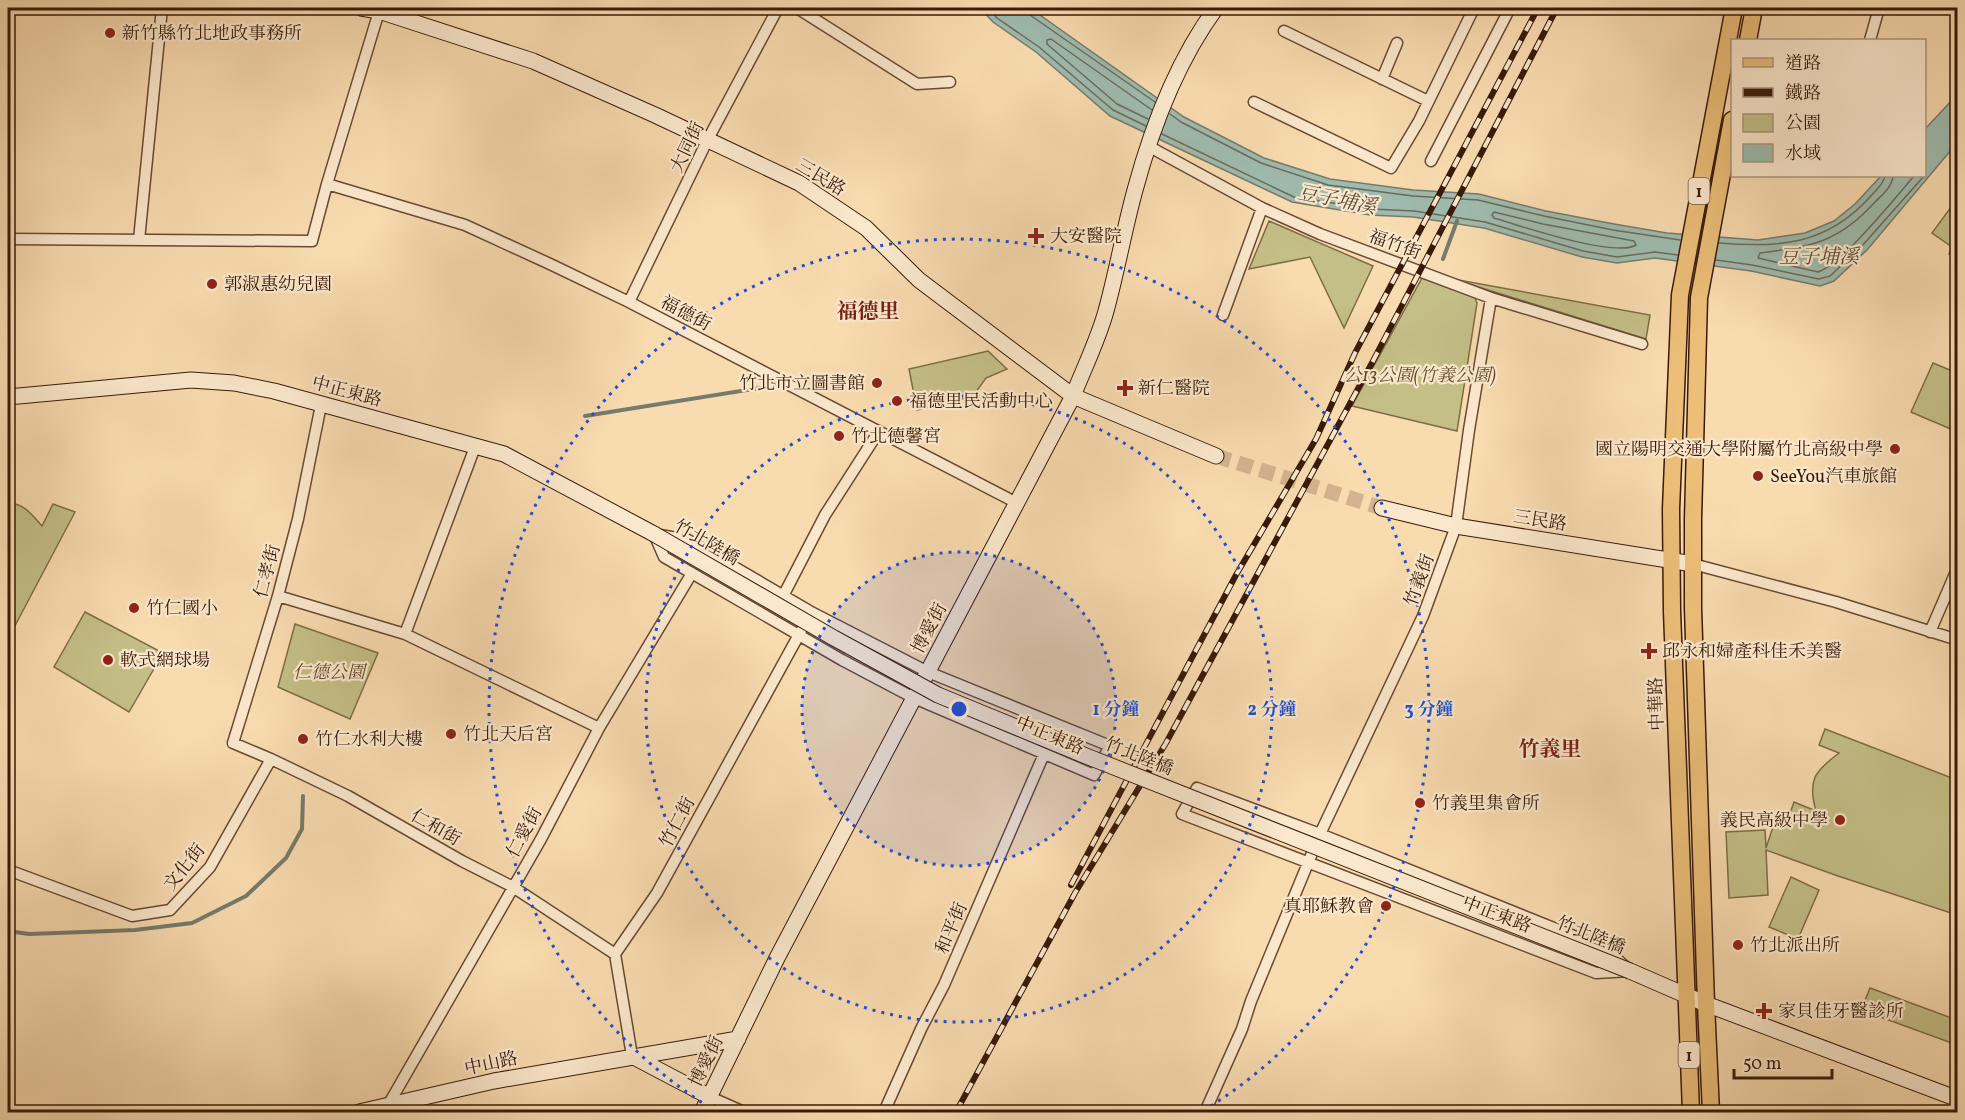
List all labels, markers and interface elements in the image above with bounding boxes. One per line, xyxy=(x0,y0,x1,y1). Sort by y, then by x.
place label: 新竹縣竹北地政事務所 xyxy=(122,22,302,47)
marker: 新竹縣竹北地政事務所 xyxy=(103,26,117,40)
legend xyxy=(1731,39,1926,177)
text: 道路 xyxy=(1785,52,1821,77)
text: 鐵路 xyxy=(1785,82,1821,107)
text: 公園 xyxy=(1785,112,1821,137)
street label: 大同街 xyxy=(665,118,711,177)
text: 水域 xyxy=(1785,142,1821,167)
street label: 三民路 xyxy=(791,154,850,203)
road number: 1 xyxy=(1688,178,1710,204)
water label: 豆子埔溪 xyxy=(1295,180,1381,223)
street label: 福竹街 xyxy=(1365,224,1424,266)
place label: 大安醫院 xyxy=(1050,225,1122,250)
marker: 大安醫院 xyxy=(1027,227,1045,245)
water label: 豆子埔溪 xyxy=(1779,244,1861,272)
place label: 郭淑惠幼兒園 xyxy=(224,273,332,298)
marker: 郭淑惠幼兒園 xyxy=(205,277,219,291)
street label: 福德街 xyxy=(656,291,715,338)
district label: 福德里 xyxy=(837,298,900,327)
park label: 公13公園(竹義公園) xyxy=(1344,364,1496,389)
street label: 中正東路 xyxy=(309,371,385,414)
place label: 竹北市立圖書館 xyxy=(739,372,865,397)
marker: 竹北市立圖書館 xyxy=(870,376,884,390)
place label: 新仁醫院 xyxy=(1138,377,1210,402)
marker: 新仁醫院 xyxy=(1116,379,1134,397)
place label: 福德里民活動中心 xyxy=(909,390,1053,415)
marker: 福德里民活動中心 xyxy=(890,394,904,408)
place label: 竹北德馨宮 xyxy=(851,425,941,450)
marker: 竹北德馨宮 xyxy=(832,429,846,443)
place label: 國立陽明交通大學附屬竹北高級中學 xyxy=(1595,438,1883,463)
marker: 國立陽明交通大學附屬竹北高級中學 xyxy=(1888,442,1902,456)
place label: SeeYou汽車旅館 xyxy=(1770,465,1897,490)
marker: SeeYou汽車旅館 xyxy=(1751,469,1765,483)
street label: 三民路 xyxy=(1511,505,1568,538)
street label: 竹北陸橋 xyxy=(669,514,744,572)
street label: 仁孝街 xyxy=(249,542,288,601)
street label: 竹義街 xyxy=(1399,551,1441,610)
place label: 竹仁國小 xyxy=(146,597,218,622)
street label: 博愛街 xyxy=(907,599,954,658)
marker: 竹仁國小 xyxy=(127,601,141,615)
place label: 邱永和婦產科佳禾美醫 xyxy=(1662,640,1842,665)
marker: 邱永和婦產科佳禾美醫 xyxy=(1640,642,1658,660)
place label: 軟式網球場 xyxy=(120,649,210,674)
marker: 軟式網球場 xyxy=(101,653,115,667)
park label: 仁德公園 xyxy=(293,661,368,686)
street label: 中華路 xyxy=(1644,677,1671,731)
text: 1 分鐘 xyxy=(1093,698,1139,723)
text: 2 分鐘 xyxy=(1248,698,1296,723)
text: 3 分鐘 xyxy=(1405,698,1453,723)
centre of rings xyxy=(949,699,969,719)
street label: 中正東路 xyxy=(1011,711,1087,762)
place label: 竹北天后宮 xyxy=(463,723,553,748)
marker: 竹北天后宮 xyxy=(444,727,458,741)
place label: 竹仁水利大樓 xyxy=(315,728,423,753)
marker: 竹仁水利大樓 xyxy=(296,732,310,746)
street label: 竹北陸橋 xyxy=(1100,732,1176,782)
district label: 竹義里 xyxy=(1519,736,1582,765)
place label: 竹義里集會所 xyxy=(1432,792,1540,817)
street label: 竹仁街 xyxy=(655,793,702,852)
marker: 竹義里集會所 xyxy=(1413,796,1427,810)
street label: 仁愛街 xyxy=(502,803,549,862)
street label: 仁和街 xyxy=(406,804,465,853)
place label: 義民高級中學 xyxy=(1720,809,1828,834)
marker: 義民高級中學 xyxy=(1833,813,1847,827)
street label: 文化街 xyxy=(158,839,212,897)
street label: 中正東路 xyxy=(1458,891,1535,940)
place label: 真耶穌教會 xyxy=(1284,895,1374,920)
street label: 和平街 xyxy=(930,899,974,958)
marker: 真耶穌教會 xyxy=(1379,899,1393,913)
street label: 竹北陸橋 xyxy=(1552,911,1628,961)
place label: 竹北派出所 xyxy=(1750,934,1840,959)
marker: 竹北派出所 xyxy=(1731,938,1745,952)
place label: 家貝佳牙醫診所 xyxy=(1778,1000,1904,1025)
marker: 家貝佳牙醫診所 xyxy=(1755,1002,1773,1020)
street label: 博愛街 xyxy=(684,1032,730,1091)
road number: 1 xyxy=(1678,1042,1700,1068)
scale bar xyxy=(1734,1042,1832,1080)
street label: 中山路 xyxy=(462,1047,520,1082)
text: 50 m xyxy=(1743,1052,1782,1077)

